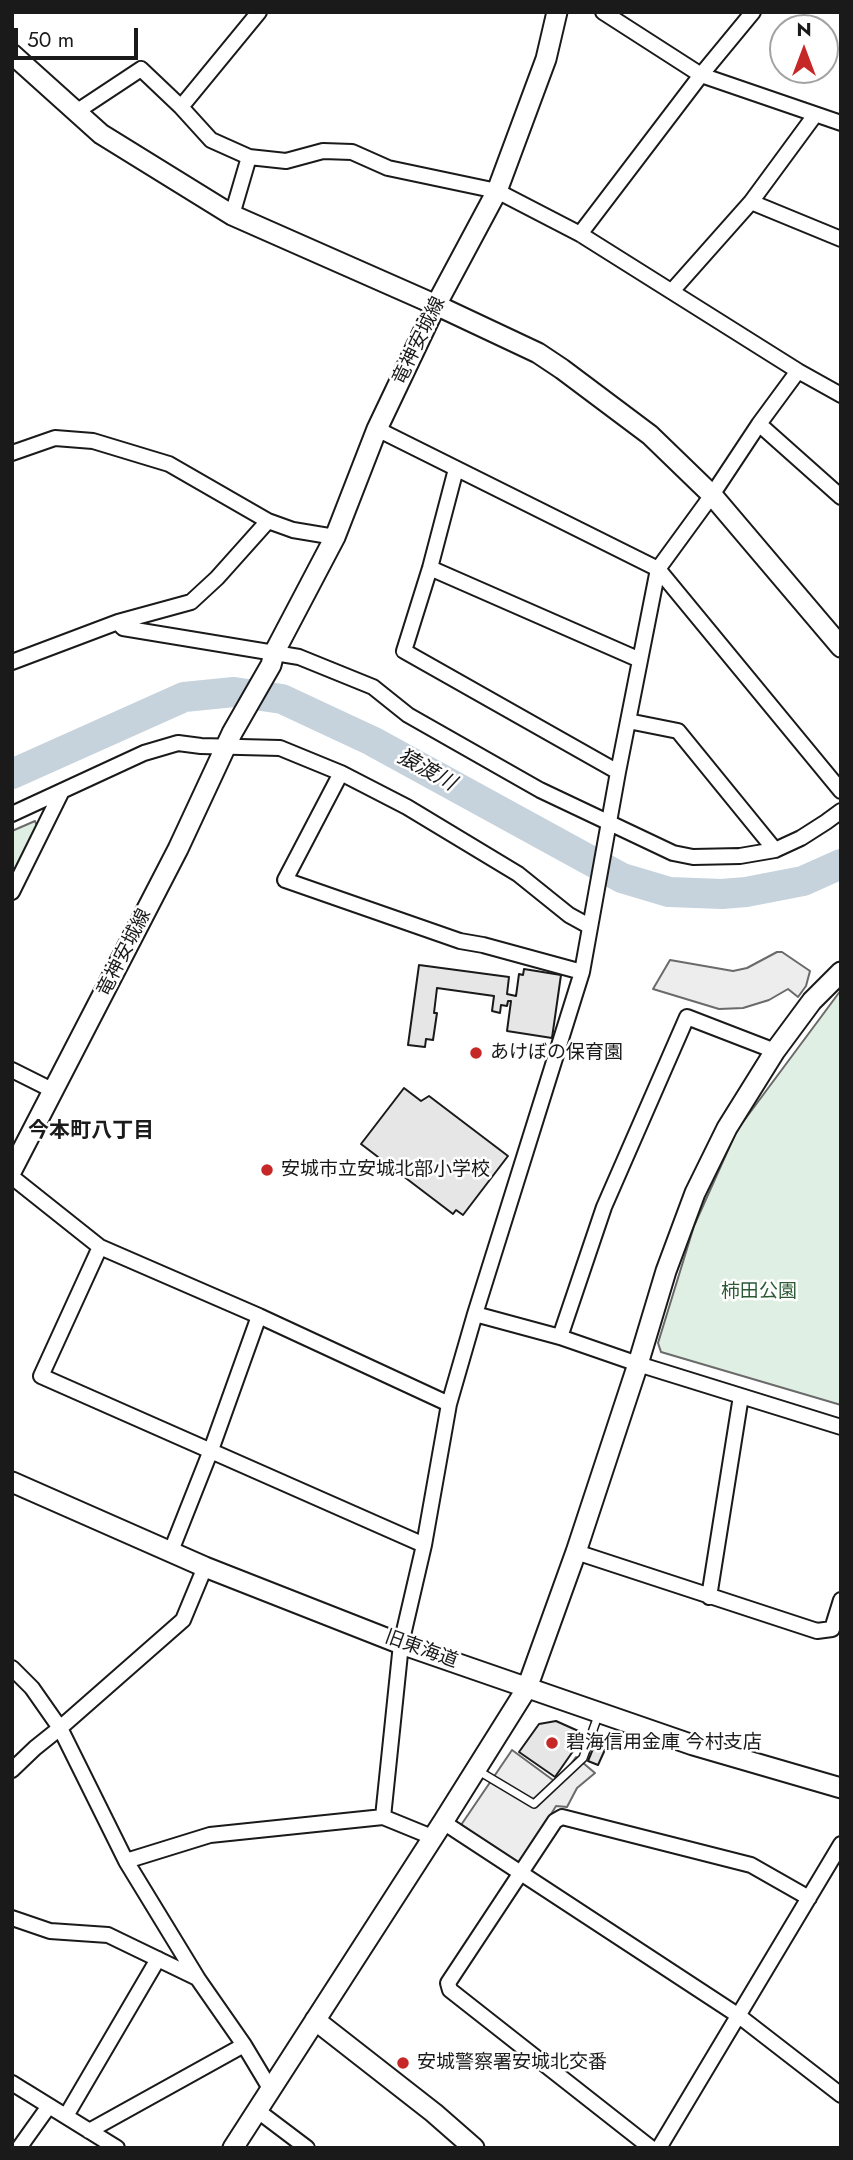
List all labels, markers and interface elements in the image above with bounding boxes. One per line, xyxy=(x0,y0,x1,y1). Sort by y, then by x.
scale bar xyxy=(18,14,142,58)
north arrow xyxy=(769,14,839,84)
text: N xyxy=(796,16,812,43)
text: 50 m xyxy=(27,25,74,55)
street label: 竜神安城線 xyxy=(389,293,451,389)
water label: 猿渡川 xyxy=(392,745,460,797)
street label: 竜神安城線 xyxy=(93,906,157,1000)
place label: あけぼの保育園 xyxy=(490,1042,623,1064)
marker: あけぼの保育園 xyxy=(468,1045,484,1061)
district label: 今本町八丁目 xyxy=(28,1119,154,1145)
place label: 安城市立安城北部小学校 xyxy=(281,1159,490,1181)
marker: 安城市立安城北部小学校 xyxy=(259,1162,275,1178)
park label: 柿田公園 xyxy=(721,1281,797,1303)
street label: 旧東海道 xyxy=(381,1626,461,1674)
place label: 碧海信用金庫 今村支店 xyxy=(566,1732,762,1754)
marker: 碧海信用金庫 今村支店 xyxy=(544,1735,560,1751)
place label: 安城警察署安城北交番 xyxy=(417,2052,607,2074)
marker: 安城警察署安城北交番 xyxy=(395,2055,411,2071)

